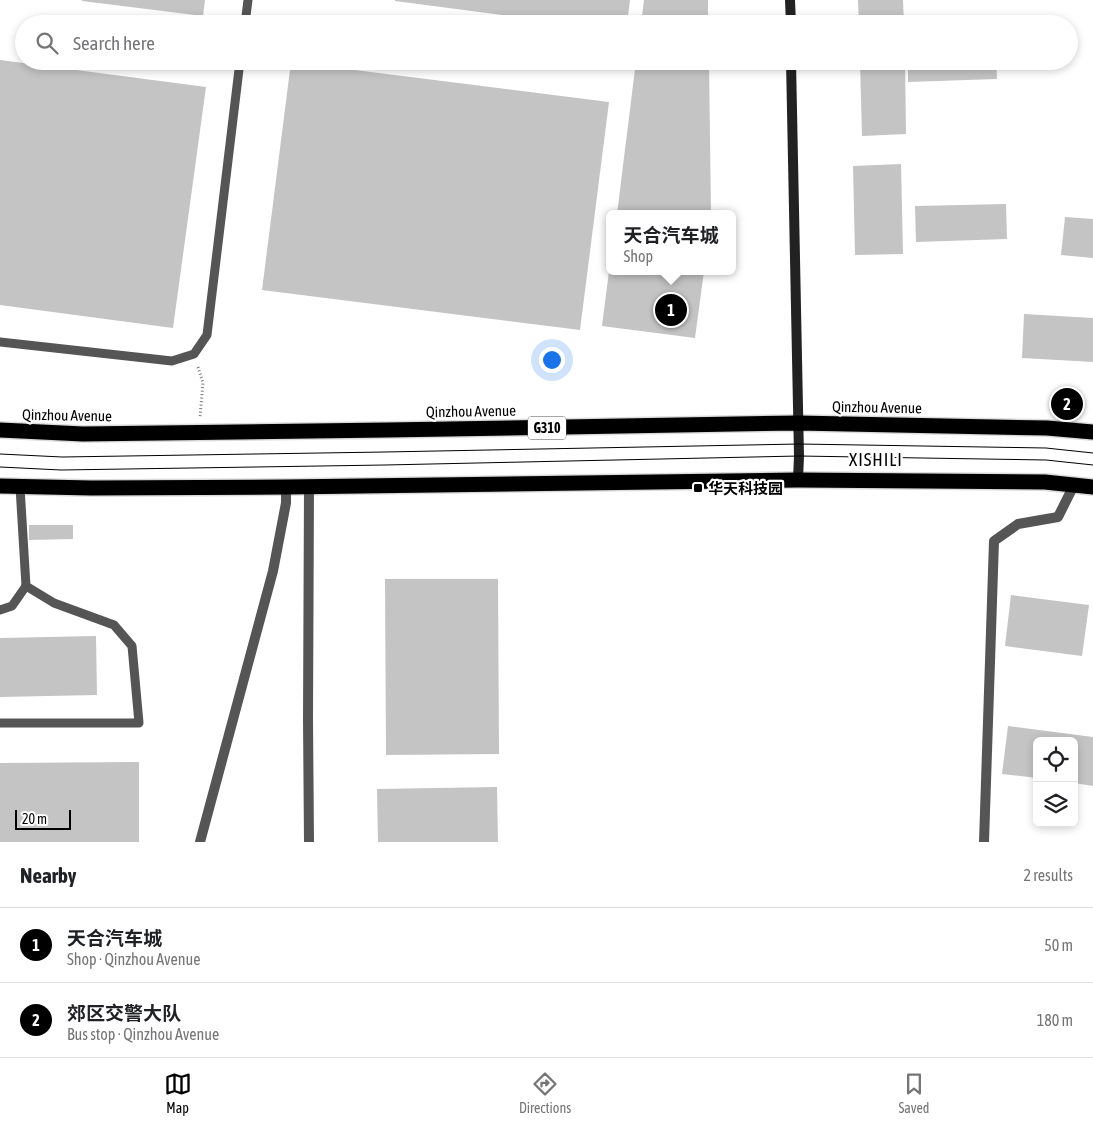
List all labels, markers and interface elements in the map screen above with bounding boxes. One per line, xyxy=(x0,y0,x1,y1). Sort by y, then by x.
search box xyxy=(15,15,1078,70)
icon: search xyxy=(33,29,61,57)
text: Search here xyxy=(73,32,155,54)
popup xyxy=(606,210,736,275)
text: 天合汽车城 xyxy=(623,224,719,246)
text: Shop xyxy=(623,247,653,265)
pin: 1 xyxy=(655,291,687,329)
your location xyxy=(539,347,565,373)
pin: 2 xyxy=(1051,385,1083,423)
street label: Qinzhou Avenue xyxy=(832,398,922,416)
street label: Qinzhou Avenue xyxy=(426,402,516,420)
street label: Qinzhou Avenue xyxy=(22,406,112,424)
road number: G310 xyxy=(528,416,566,439)
district label: XISHILI xyxy=(849,449,903,470)
place label: 华天科技园 xyxy=(708,480,783,497)
marker: 华天科技园 xyxy=(692,482,704,494)
map controls xyxy=(1033,737,1078,827)
button: locate xyxy=(1033,737,1078,782)
button: layers xyxy=(1033,782,1078,827)
scale bar xyxy=(15,807,71,830)
text: 20 m xyxy=(22,811,47,827)
text: Nearby xyxy=(20,863,76,887)
text: 2 results xyxy=(1023,866,1073,884)
text: 天合汽车城 xyxy=(67,927,162,949)
text: 1 xyxy=(32,936,40,954)
text: 50 m xyxy=(1044,936,1073,954)
text: Shop · Qinzhou Avenue xyxy=(67,950,200,968)
text: 郊区交警大队 xyxy=(67,1002,181,1024)
text: 2 xyxy=(32,1011,40,1029)
text: 180 m xyxy=(1037,1011,1073,1029)
text: Bus stop · Qinzhou Avenue xyxy=(67,1025,219,1043)
tab: Map xyxy=(164,1070,192,1116)
tab: Directions xyxy=(519,1070,571,1116)
tab: Saved xyxy=(898,1070,929,1116)

